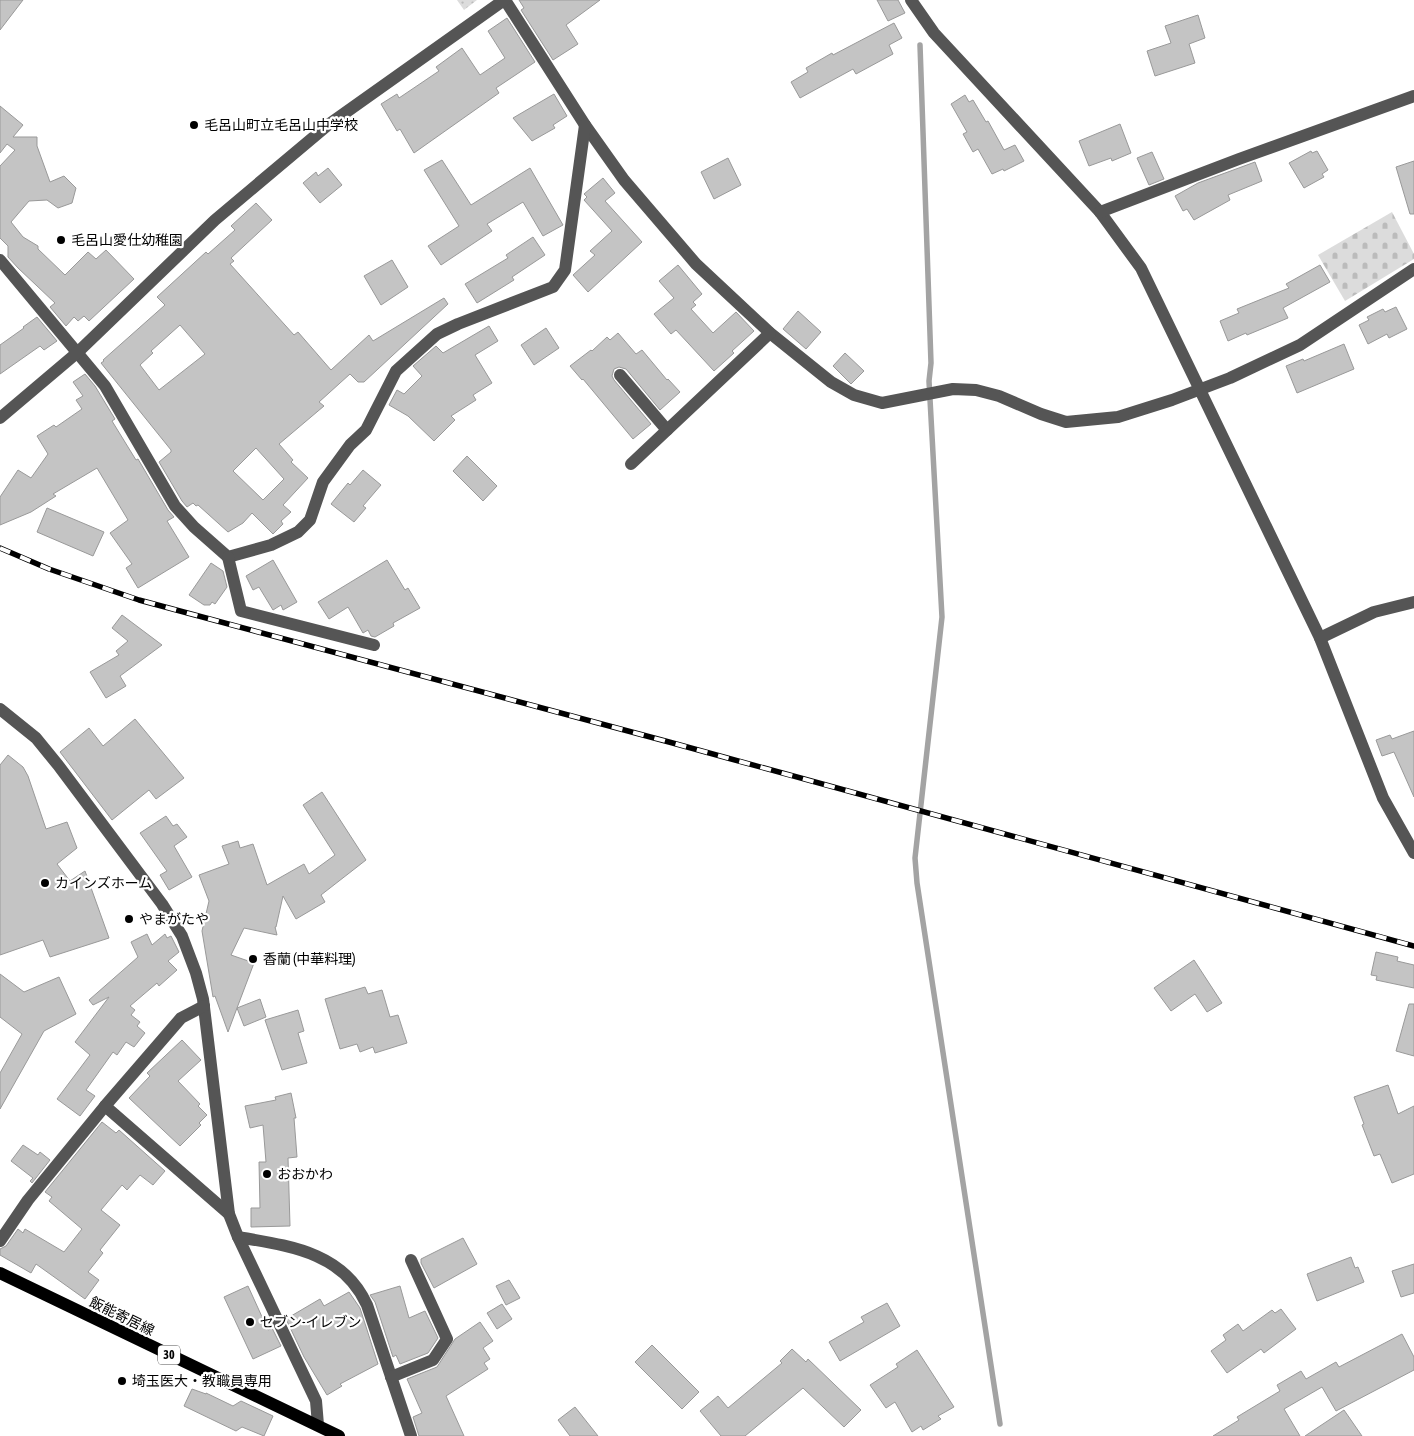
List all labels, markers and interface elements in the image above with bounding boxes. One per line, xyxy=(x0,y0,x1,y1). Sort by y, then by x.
place label: 毛呂山町立毛呂山中学校 xyxy=(204,117,358,133)
marker: 毛呂山町立毛呂山中学校 xyxy=(188,119,200,131)
place label: 毛呂山愛仕幼稚園 xyxy=(71,232,183,248)
marker: 毛呂山愛仕幼稚園 xyxy=(55,234,67,246)
place label: カインズホーム xyxy=(55,875,152,891)
marker: カインズホーム xyxy=(39,877,51,889)
place label: やまがたや xyxy=(139,911,209,927)
marker: やまがたや xyxy=(123,913,135,925)
place label: 香蘭 (中華料理) xyxy=(263,951,356,967)
marker: 香蘭 (中華料理) xyxy=(247,953,259,965)
place label: おおかわ xyxy=(277,1166,333,1182)
marker: おおかわ xyxy=(261,1168,273,1180)
street label: 飯能寄居線 xyxy=(87,1293,157,1339)
place label: セブン-イレブン xyxy=(260,1314,362,1330)
marker: セブン-イレブン xyxy=(244,1316,256,1328)
road number: 30 xyxy=(158,1346,180,1364)
place label: 埼玉医大・教職員専用 xyxy=(132,1373,272,1389)
marker: 埼玉医大・教職員専用 xyxy=(116,1375,128,1387)

